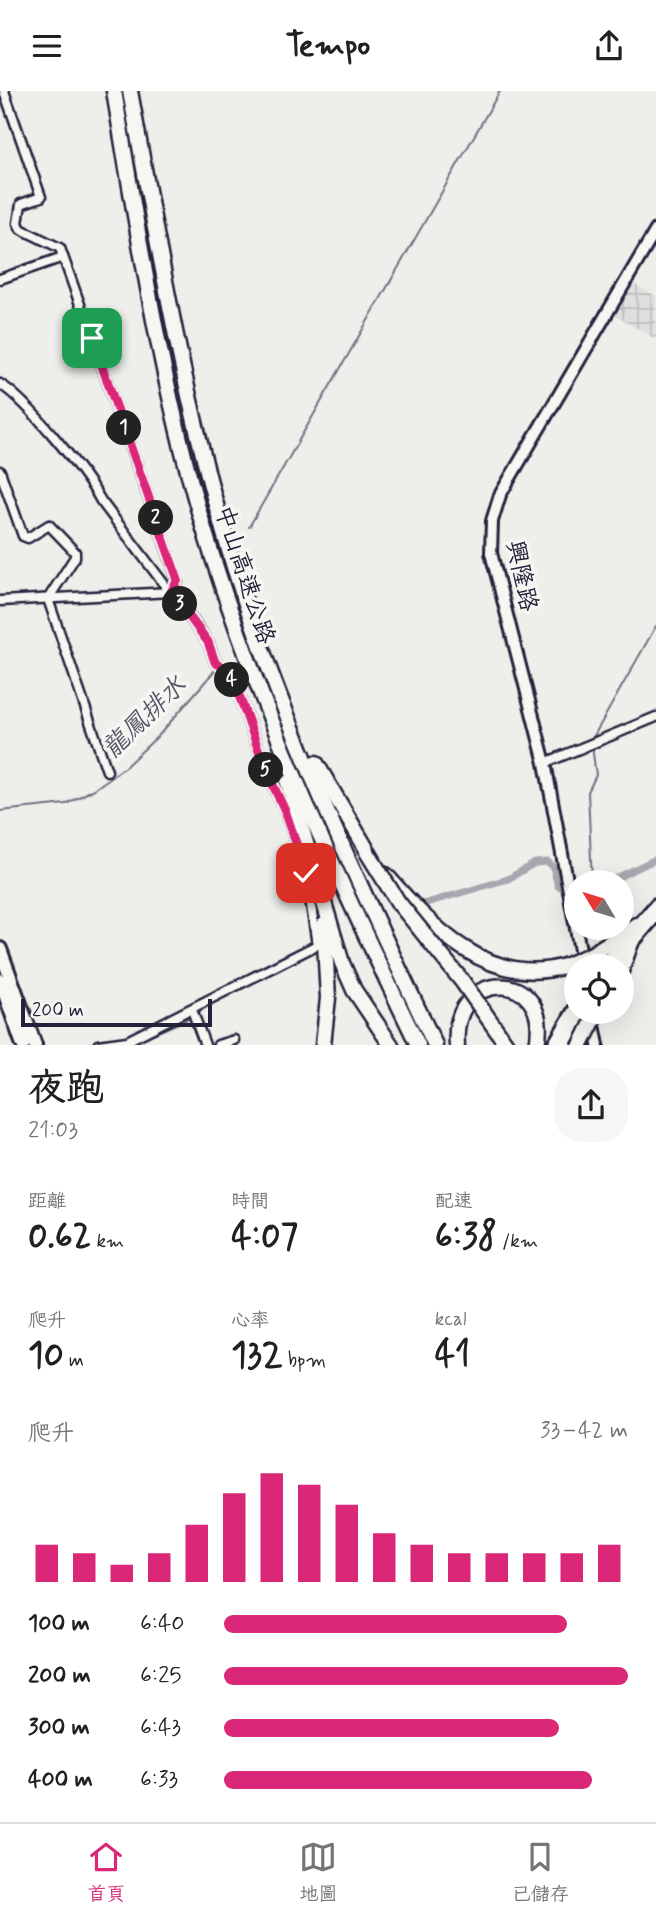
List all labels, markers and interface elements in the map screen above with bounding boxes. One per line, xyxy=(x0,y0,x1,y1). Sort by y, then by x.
text: Tempo xyxy=(286,25,370,67)
icon: menu xyxy=(28,27,66,65)
icon: share xyxy=(590,27,628,65)
pin xyxy=(62,308,122,368)
icon: arrive xyxy=(73,319,111,357)
pin: 1 xyxy=(106,411,142,445)
text: 1 xyxy=(119,415,128,440)
pin: 2 xyxy=(138,501,174,535)
street label: 中山高速公路 xyxy=(207,502,281,648)
text: 2 xyxy=(151,505,160,530)
street label: 興隆路 xyxy=(498,538,544,614)
pin: 3 xyxy=(162,587,198,621)
text: 3 xyxy=(175,591,184,616)
pin: 4 xyxy=(215,663,250,697)
text: 4 xyxy=(226,667,237,692)
water label: 龍鳳排水 xyxy=(96,669,195,766)
pin: 5 xyxy=(248,753,284,787)
text: 5 xyxy=(260,757,271,782)
pin xyxy=(276,843,336,903)
icon: check xyxy=(287,854,325,892)
north arrow xyxy=(564,870,634,940)
map controls xyxy=(564,870,634,1024)
button: locate xyxy=(564,954,634,1024)
scale bar xyxy=(21,996,212,1028)
text: 200 m xyxy=(32,998,84,1023)
text: 夜跑 xyxy=(28,1065,104,1114)
button: share xyxy=(554,1068,628,1142)
text: 21:03 xyxy=(28,1116,78,1146)
text: 距離 xyxy=(28,1189,66,1214)
text: 時間 xyxy=(231,1189,269,1214)
text: 配速 xyxy=(435,1189,473,1214)
text: 0.62 xyxy=(28,1214,91,1260)
text: 4:07 xyxy=(231,1214,298,1260)
text: 6:38 xyxy=(435,1214,497,1260)
text: km xyxy=(91,1229,124,1254)
text: /km xyxy=(497,1229,538,1254)
text: kcal xyxy=(435,1307,467,1332)
text: 爬升 xyxy=(28,1308,66,1333)
text: 心率 xyxy=(231,1308,269,1333)
text: 41 xyxy=(435,1332,470,1378)
text: 10 xyxy=(28,1333,64,1379)
text: 132 xyxy=(231,1333,283,1379)
text: m xyxy=(64,1348,84,1373)
text: bpm xyxy=(283,1348,326,1373)
text: 33–42 m xyxy=(540,1416,628,1446)
text: 爬升 xyxy=(28,1419,74,1449)
text: 100 m xyxy=(28,1609,90,1639)
text: 6:40 xyxy=(140,1609,184,1639)
text: 200 m xyxy=(28,1661,91,1691)
text: 6:25 xyxy=(140,1661,181,1691)
text: 300 m xyxy=(28,1713,90,1743)
text: 6:43 xyxy=(140,1713,181,1743)
text: 400 m xyxy=(28,1765,93,1795)
text: 6:33 xyxy=(140,1765,178,1795)
tab: 首頁 xyxy=(87,1838,125,1907)
tab: 地圖 xyxy=(299,1838,338,1907)
tab: 已儲存 xyxy=(512,1838,569,1907)

